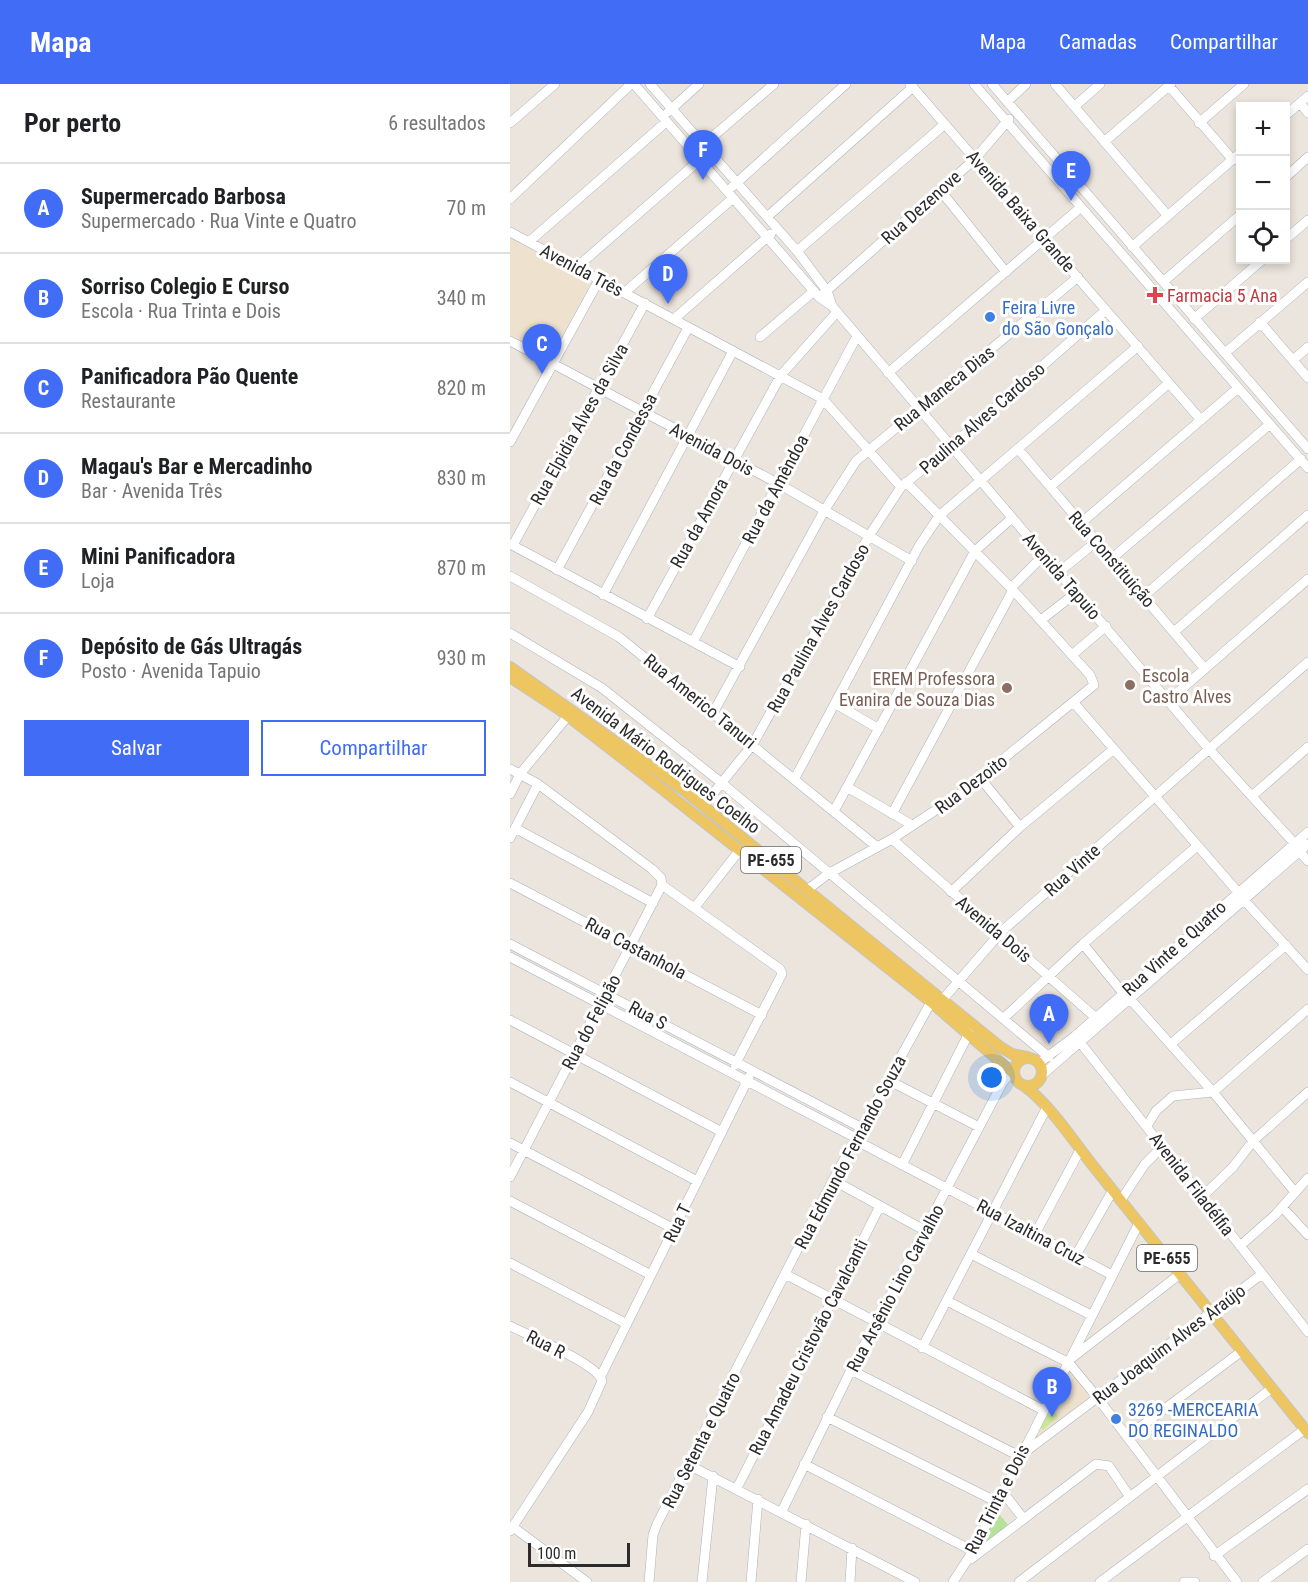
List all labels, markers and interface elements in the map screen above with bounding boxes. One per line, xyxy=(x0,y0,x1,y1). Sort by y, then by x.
text: Mapa xyxy=(30,26,91,59)
text: Mapa xyxy=(980,30,1026,54)
text: Camadas xyxy=(1059,30,1137,54)
text: Compartilhar xyxy=(1170,30,1278,54)
map controls xyxy=(1236,102,1290,264)
button: + xyxy=(1236,102,1290,156)
text: Por perto xyxy=(24,108,121,138)
text: 6 resultados xyxy=(388,111,486,135)
pin: F xyxy=(684,130,722,180)
street label: Avenida Baixa Grande xyxy=(962,146,1080,276)
pin: E xyxy=(1052,152,1090,201)
button: − xyxy=(1236,156,1290,210)
street label: Rua Dezenove xyxy=(877,166,965,248)
text: Supermercado Barbosa xyxy=(81,184,286,209)
text: A xyxy=(38,196,49,220)
text: 70 m xyxy=(447,196,486,220)
text: Supermercado · Rua Vinte e Quatro xyxy=(81,209,356,233)
button: locate xyxy=(1236,210,1290,264)
street label: Avenida Três xyxy=(537,239,627,301)
pin: D xyxy=(648,254,688,304)
text: Sorriso Colegio E Curso xyxy=(81,274,290,299)
place label: Farmacia 5 Ana xyxy=(1167,285,1278,306)
text: B xyxy=(38,286,49,310)
text: 340 m xyxy=(437,286,486,310)
marker: Farmacia 5 Ana xyxy=(1148,288,1162,302)
place label: Feira Livre do São Gonçalo xyxy=(1002,297,1114,339)
text: Escola · Rua Trinta e Dois xyxy=(81,299,281,323)
marker: Feira Livre do São Gonçalo xyxy=(983,310,997,324)
pin: C xyxy=(522,324,561,374)
street label: Rua Elpidia Alves da Silva xyxy=(526,340,632,508)
street label: Rua Maneca Dias xyxy=(890,341,998,435)
street label: Paulina Alves Cardoso xyxy=(915,358,1049,478)
text: Panificadora Pão Quente xyxy=(81,364,298,389)
text: C xyxy=(38,376,49,400)
text: 820 m xyxy=(437,376,486,400)
text: Restaurante xyxy=(81,389,176,413)
street label: Rua da Condessa xyxy=(585,390,661,508)
street label: Avenida Dois xyxy=(666,418,758,480)
street label: Rua da Amêndoa xyxy=(737,431,813,547)
text: Magau's Bar e Mercadinho xyxy=(81,454,312,479)
text: D xyxy=(38,466,49,490)
text: 830 m xyxy=(437,466,486,490)
street label: Rua da Amora xyxy=(666,474,732,572)
text: Bar · Avenida Três xyxy=(81,479,223,503)
street label: Rua Constituição xyxy=(1064,507,1160,611)
street label: Avenida Tapuio xyxy=(1019,528,1105,624)
street label: Rua Paulina Alves Cardoso xyxy=(763,540,873,716)
text: Mini Panificadora xyxy=(81,544,235,569)
text: E xyxy=(39,556,48,580)
text: 870 m xyxy=(437,556,486,580)
text: Loja xyxy=(81,569,115,593)
text: Depósito de Gás Ultragás xyxy=(81,634,302,659)
text: F xyxy=(39,646,48,670)
text: 930 m xyxy=(437,646,486,670)
street label: Rua Americo Tanuri xyxy=(640,649,760,753)
text: Posto · Avenida Tapuio xyxy=(81,659,261,683)
place label: Escola Castro Alves xyxy=(1142,665,1232,707)
place label: EREM Professora Evanira de Souza Dias xyxy=(839,668,995,710)
marker: Escola Castro Alves xyxy=(1123,678,1137,692)
marker: EREM Professora Evanira de Souza Dias xyxy=(1000,681,1014,695)
street label: Avenida Mário Rodrigues Coelho xyxy=(568,682,764,838)
button: Salvar xyxy=(24,720,249,776)
button: Compartilhar xyxy=(261,720,486,776)
street label: Rua Dezoito xyxy=(931,750,1011,818)
street label: Rua Vinte xyxy=(1040,840,1104,900)
road number: PE-655 xyxy=(741,847,801,873)
street label: Avenida Dois xyxy=(952,891,1036,967)
street label: Rua Vinte e Quatro xyxy=(1118,896,1230,1000)
street label: Rua Castanhola xyxy=(582,913,690,983)
street label: Rua do Felipão xyxy=(557,971,625,1073)
pin: A xyxy=(1030,994,1068,1044)
street label: Rua S xyxy=(625,996,671,1034)
street label: Rua Edmundo Fernando Souza xyxy=(790,1052,910,1252)
your location xyxy=(977,1063,1006,1092)
street label: Avenida Filadélfia xyxy=(1145,1128,1239,1240)
street label: Rua Izaltina Cruz xyxy=(973,1195,1089,1269)
street label: Rua T xyxy=(659,1200,695,1246)
street label: Rua Arsênio Lino Carvalho xyxy=(842,1201,948,1375)
street label: Rua Amadeu Cristovão Cavalcanti xyxy=(744,1236,872,1458)
road number: PE-655 xyxy=(1137,1245,1197,1271)
street label: Rua Joaquim Alves Araújo xyxy=(1089,1280,1249,1408)
street label: Rua R xyxy=(523,1325,569,1363)
pin: B xyxy=(1032,1368,1072,1417)
street label: Rua Setenta e Quatro xyxy=(658,1369,744,1511)
place label: 3269 -MERCEARIA DO REGINALDO xyxy=(1128,1399,1259,1441)
marker: 3269 -MERCEARIA DO REGINALDO xyxy=(1109,1412,1123,1426)
street label: Rua Trinta e Dois xyxy=(960,1441,1034,1557)
scale bar xyxy=(528,1540,630,1568)
text: 100 m xyxy=(537,1544,576,1563)

